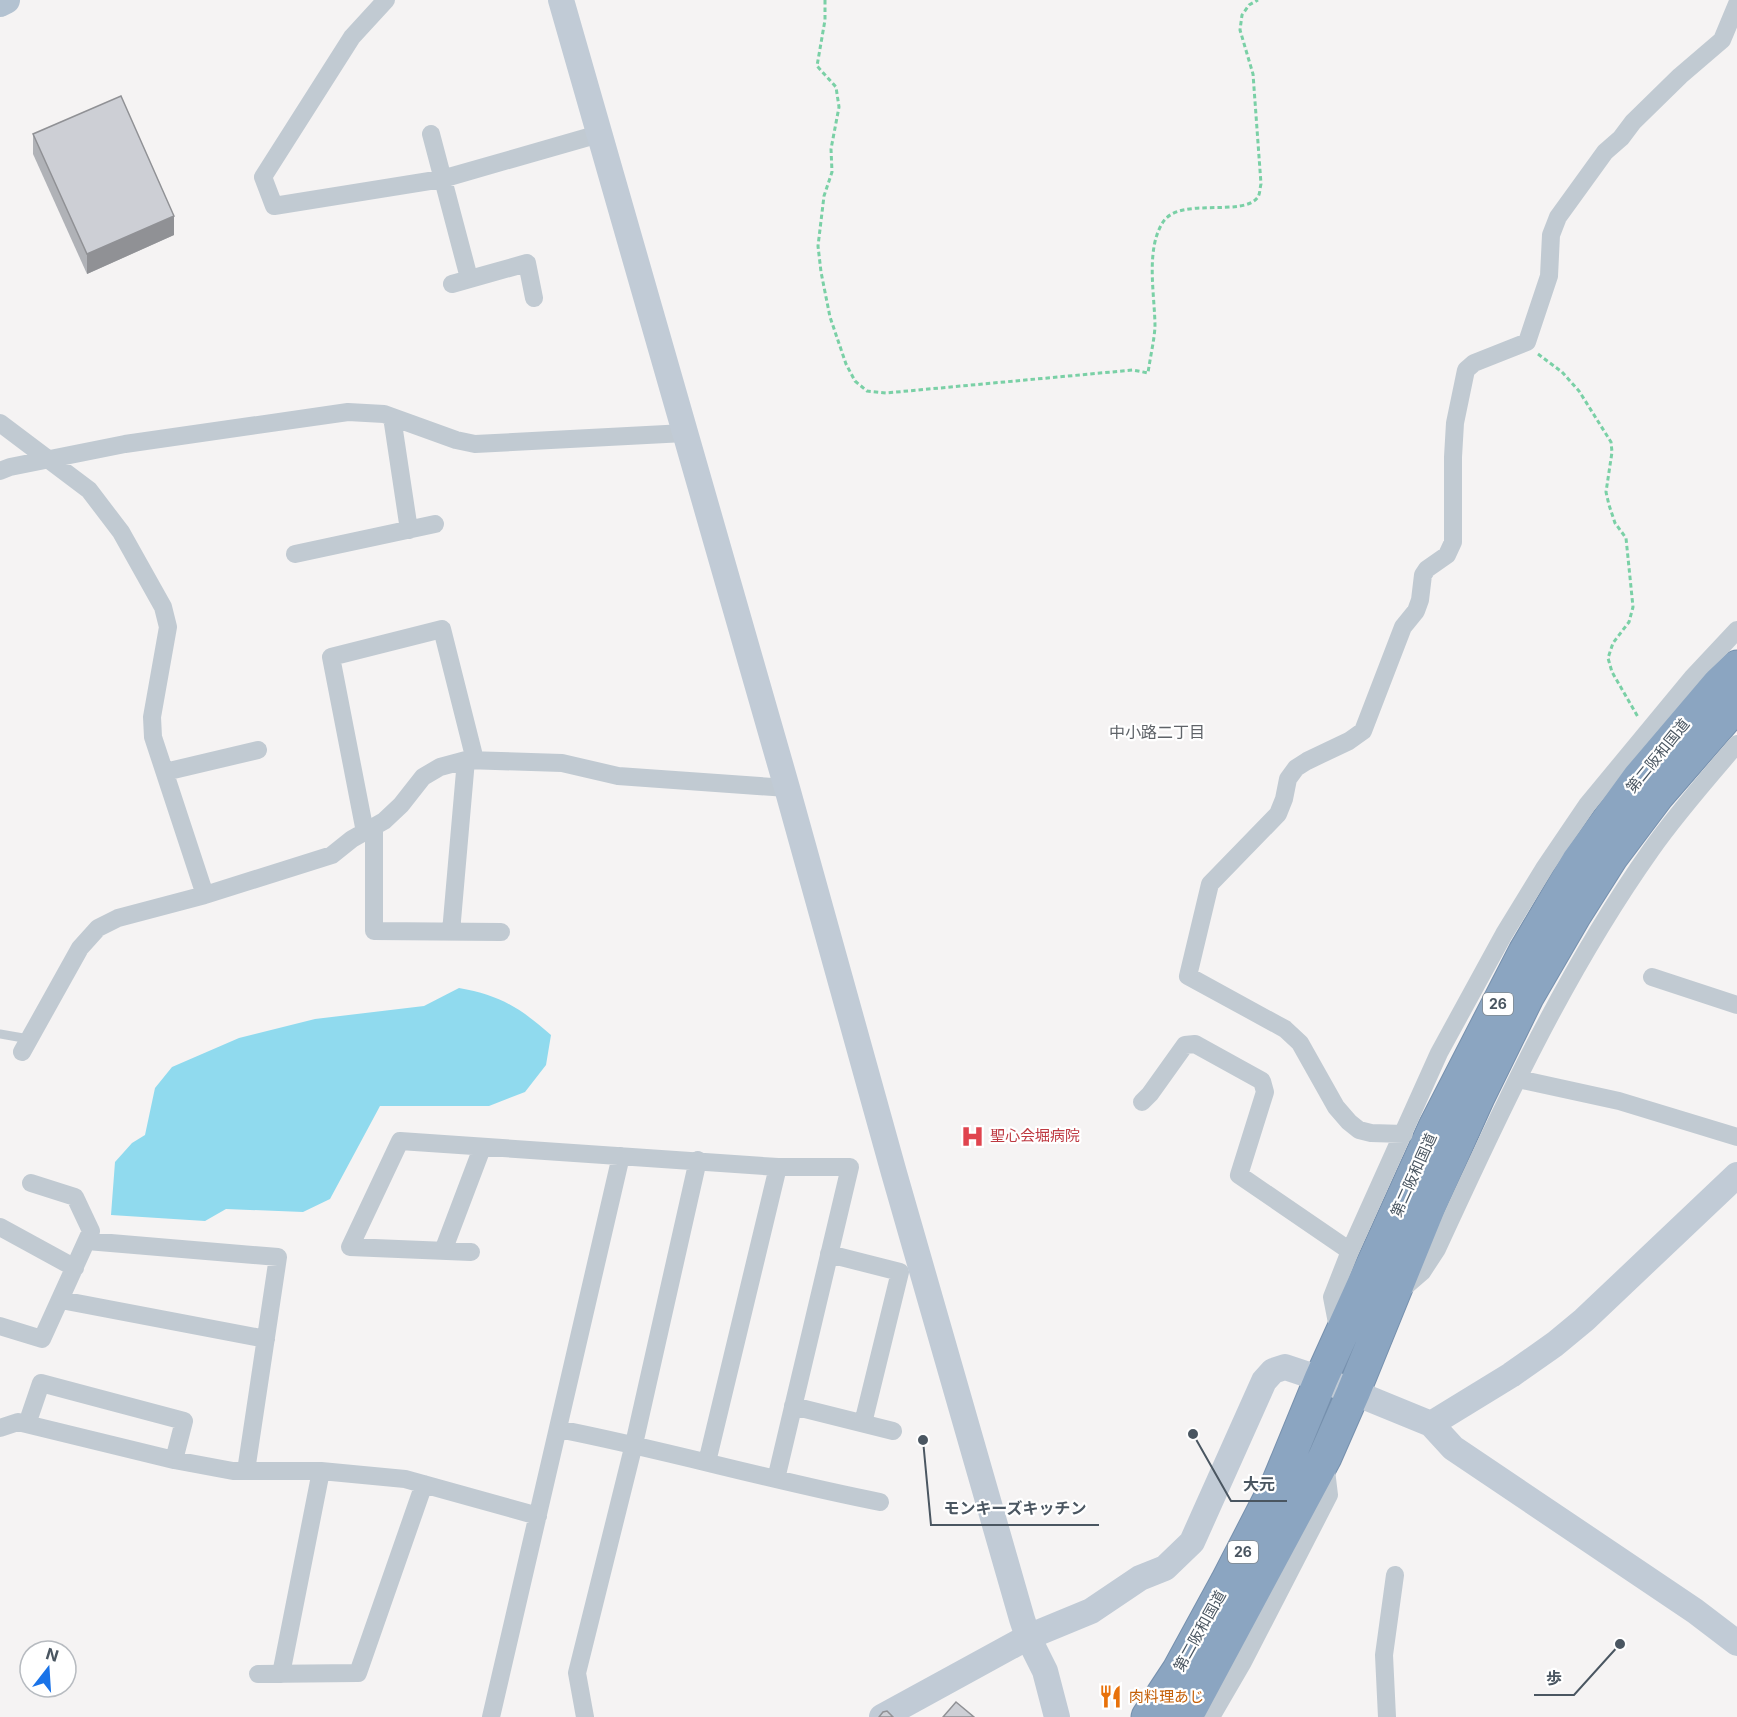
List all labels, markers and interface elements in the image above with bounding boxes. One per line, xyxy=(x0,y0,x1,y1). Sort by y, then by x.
street label: 第二阪和国道 xyxy=(1622,715,1693,797)
district label: 中小路二丁目 xyxy=(1109,722,1205,742)
road number: 26 xyxy=(1483,993,1513,1015)
hospital icon: 聖心会堀病院 xyxy=(959,1123,985,1149)
place label: 聖心会堀病院 xyxy=(990,1126,1080,1145)
street label: 第二阪和国道 xyxy=(1387,1130,1441,1220)
callout: 大元 xyxy=(1231,1467,1287,1501)
text: 大元 xyxy=(1243,1474,1275,1494)
callout: モンキーズキッチン xyxy=(931,1491,1099,1525)
text: モンキーズキッチン xyxy=(943,1498,1087,1518)
road number: 26 xyxy=(1228,1541,1258,1563)
street label: 第二阪和国道 xyxy=(1169,1587,1230,1675)
north arrow xyxy=(18,1639,78,1699)
text: N xyxy=(44,1643,61,1666)
callout: 歩 xyxy=(1534,1661,1574,1695)
text: 歩 xyxy=(1546,1668,1562,1688)
restaurant icon: 肉料理あじ xyxy=(1098,1684,1124,1710)
place label: 肉料理あじ xyxy=(1129,1687,1204,1706)

